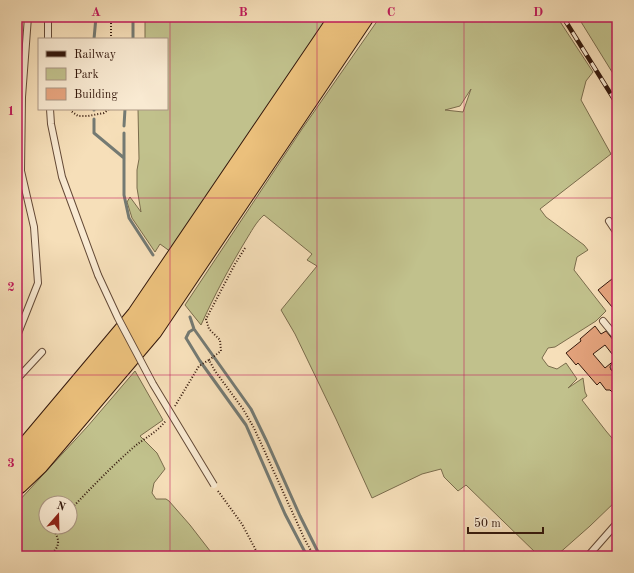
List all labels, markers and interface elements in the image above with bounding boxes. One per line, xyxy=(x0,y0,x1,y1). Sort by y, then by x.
text: A xyxy=(91,6,101,19)
text: B xyxy=(238,6,248,19)
text: C xyxy=(387,6,395,19)
text: D xyxy=(533,6,543,19)
legend xyxy=(38,38,168,110)
text: Railway xyxy=(74,49,117,61)
text: Park xyxy=(74,69,99,81)
text: Building xyxy=(74,89,118,101)
text: 1 xyxy=(7,105,15,118)
text: 2 xyxy=(7,281,15,294)
text: 3 xyxy=(7,457,15,470)
north arrow xyxy=(38,495,78,535)
text: N xyxy=(55,500,67,514)
scale bar xyxy=(468,509,543,535)
text: 50 m xyxy=(474,517,501,530)

